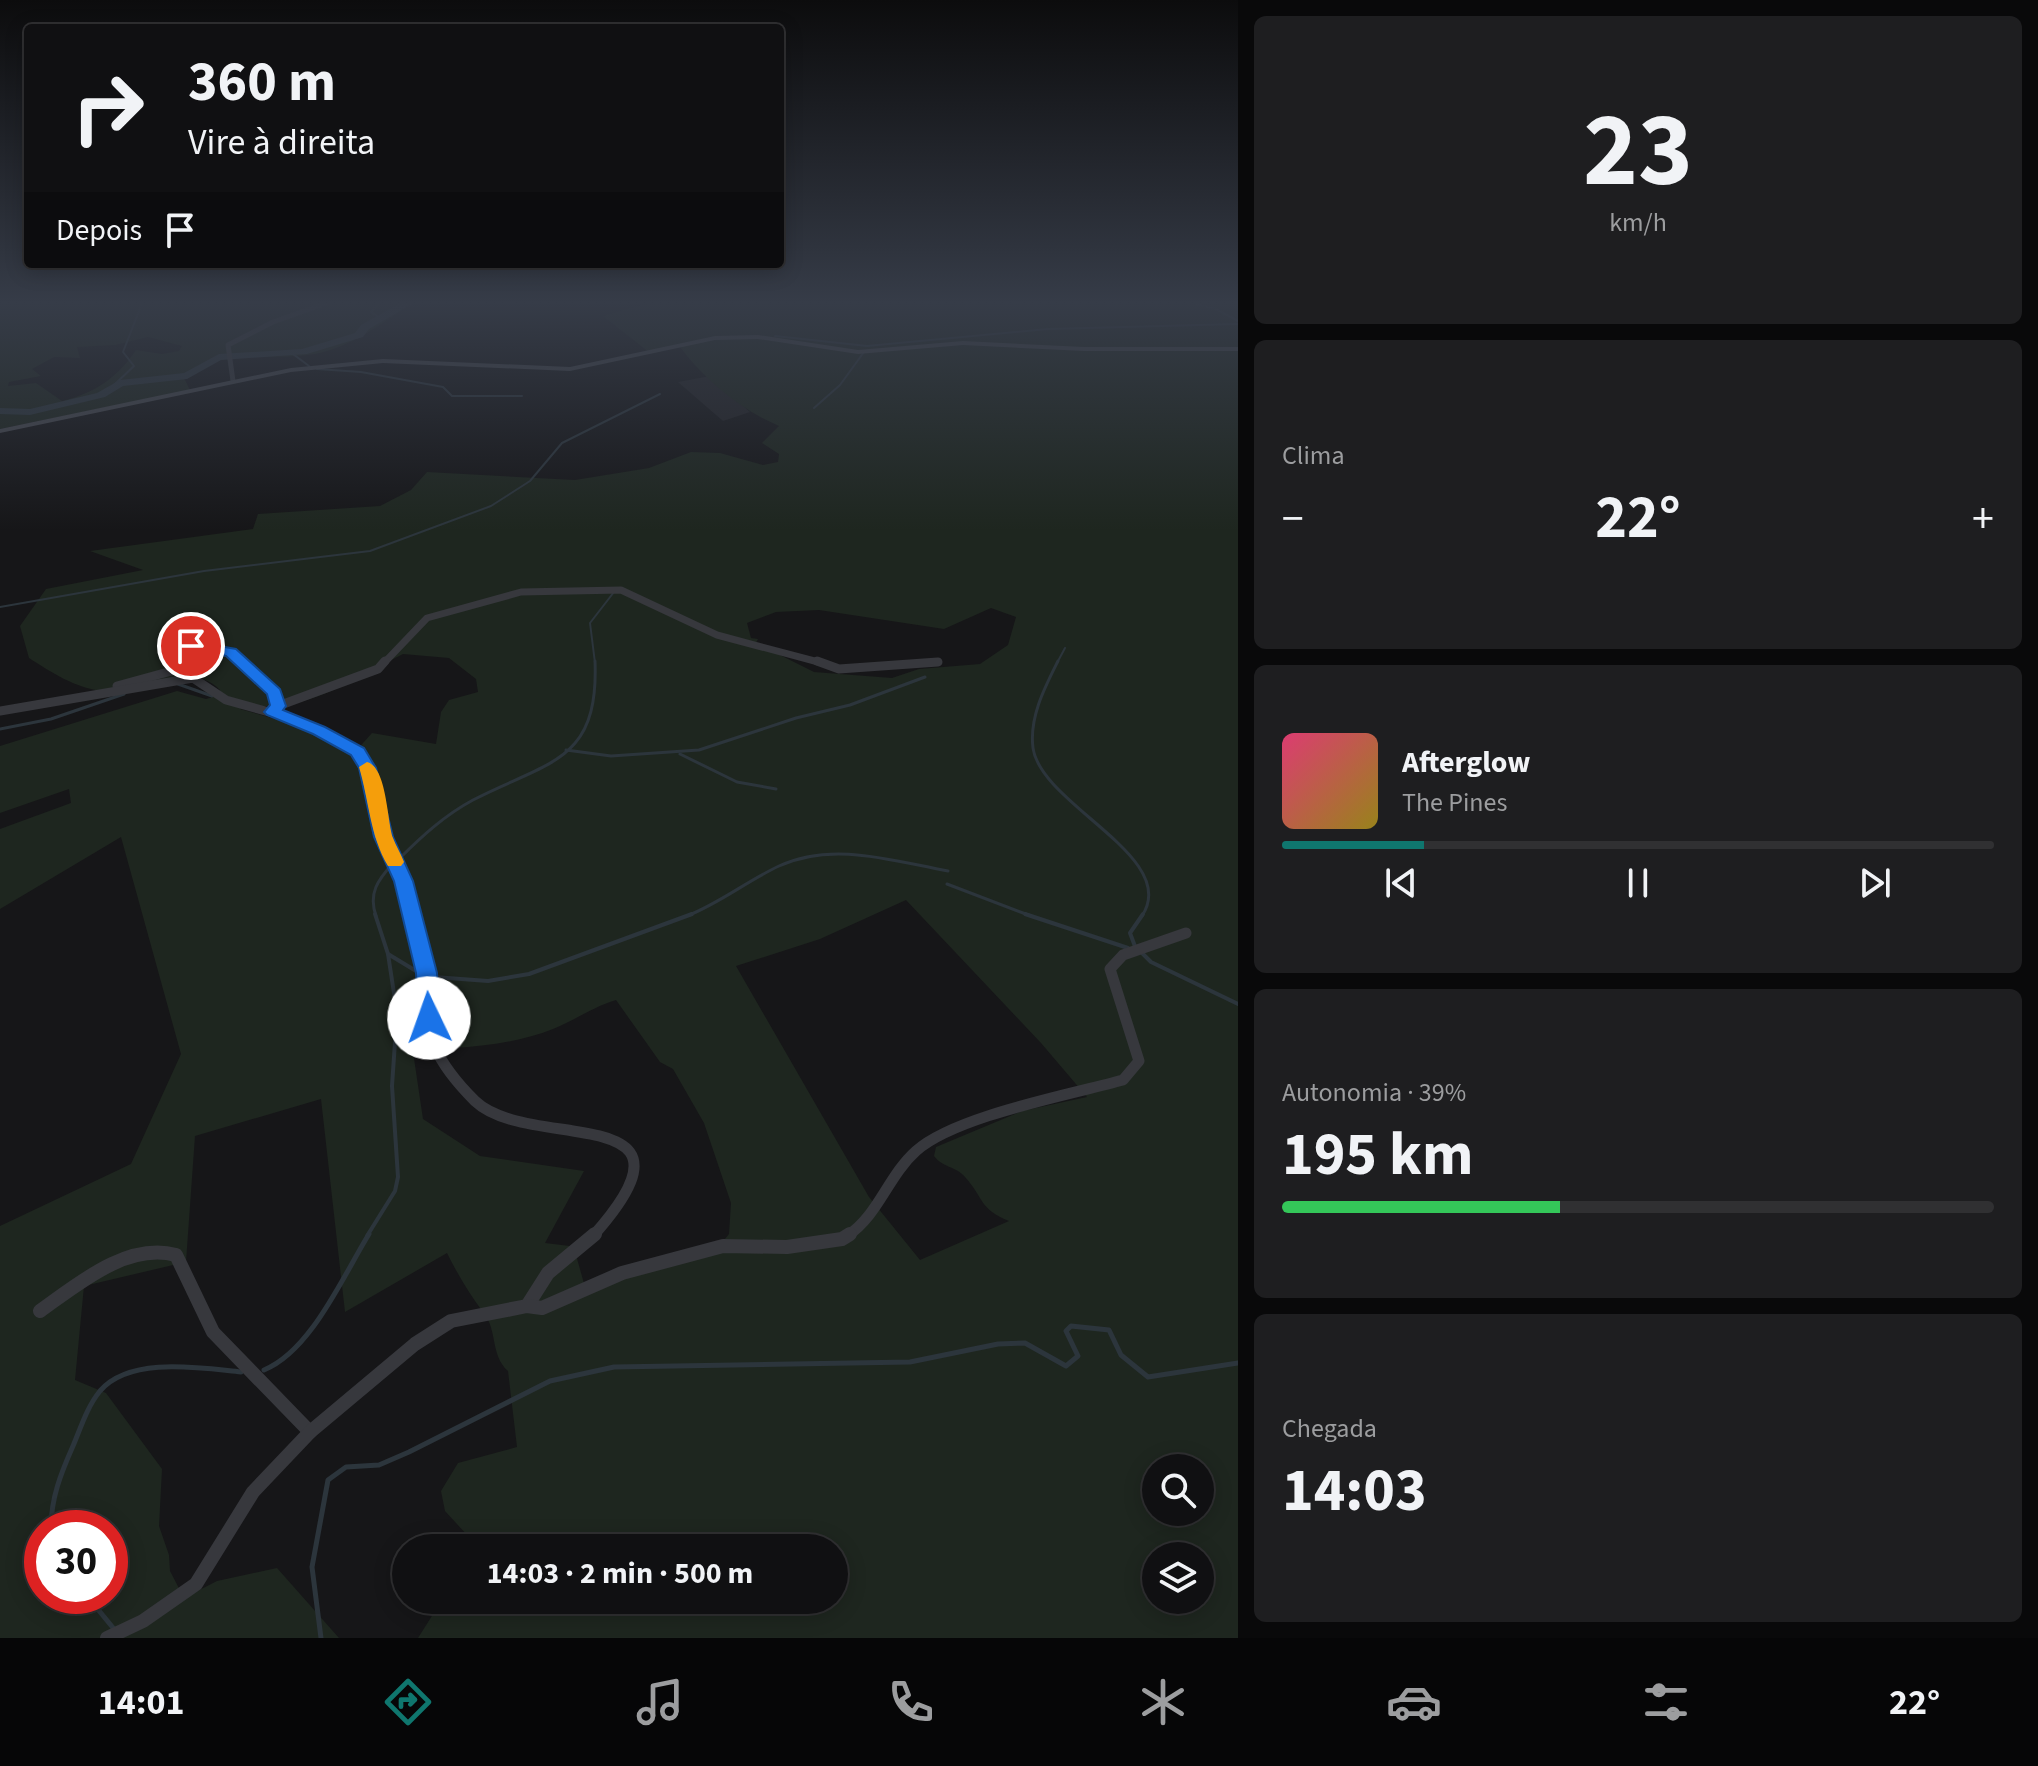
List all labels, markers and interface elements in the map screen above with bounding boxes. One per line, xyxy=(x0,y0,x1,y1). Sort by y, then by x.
text: 360 m xyxy=(188,43,336,122)
icon: right xyxy=(56,56,160,160)
text: 23 xyxy=(1583,78,1693,226)
text: Vire à direita xyxy=(188,117,375,168)
text: km/h xyxy=(1609,204,1667,241)
icon: arrive xyxy=(158,208,202,252)
text: Depois xyxy=(56,209,142,252)
text: Clima xyxy=(1282,437,1345,474)
text: 22° xyxy=(1595,476,1681,561)
text: − xyxy=(1282,488,1304,551)
text: + xyxy=(1972,488,1994,551)
pin xyxy=(157,612,225,680)
icon: arrive xyxy=(169,624,213,668)
text: Afterglow xyxy=(1402,741,1530,784)
text: The Pines xyxy=(1402,784,1507,821)
icon: previous xyxy=(1379,861,1423,905)
icon: pause xyxy=(1616,861,1660,905)
icon: next xyxy=(1853,861,1897,905)
position arrow xyxy=(387,976,471,1060)
text: Autonomia · 39% xyxy=(1282,1074,1466,1111)
text: 195 km xyxy=(1282,1113,1473,1198)
text: Chegada xyxy=(1282,1410,1377,1447)
text: 14:03 xyxy=(1282,1449,1427,1534)
map controls xyxy=(1142,1454,1214,1614)
button: search xyxy=(1142,1454,1214,1526)
speed limit sign: 30 xyxy=(24,1510,128,1614)
button: layers xyxy=(1142,1542,1214,1614)
text: 14:03 · 2 min · 500 m xyxy=(487,1552,753,1595)
icon: directions xyxy=(380,1674,436,1730)
icon: music xyxy=(632,1674,688,1730)
icon: phone xyxy=(883,1674,939,1730)
icon: climate xyxy=(1135,1674,1191,1730)
icon: car xyxy=(1386,1674,1442,1730)
icon: filters xyxy=(1638,1674,1694,1730)
text: 14:01 xyxy=(98,1677,185,1728)
text: 22° xyxy=(1889,1677,1940,1728)

